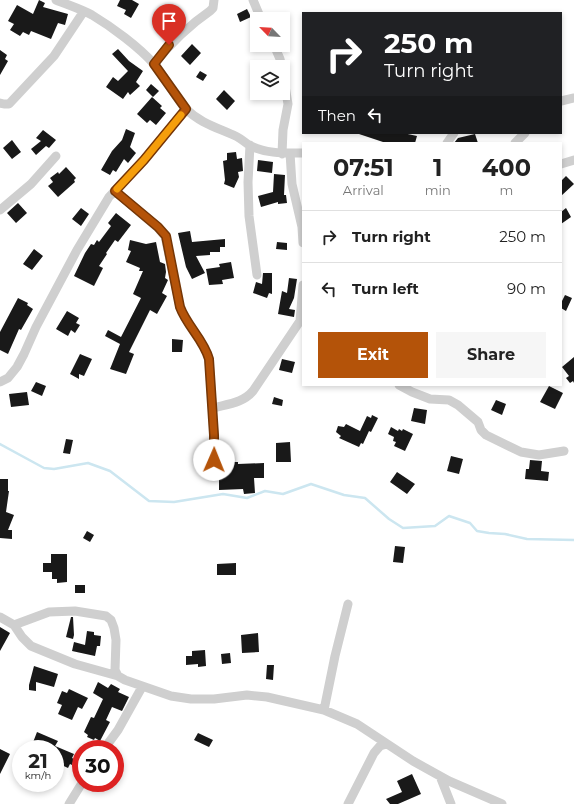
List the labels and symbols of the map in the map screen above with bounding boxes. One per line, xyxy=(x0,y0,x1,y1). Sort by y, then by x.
pin xyxy=(152,4,186,45)
north arrow xyxy=(250,12,290,52)
position arrow xyxy=(193,439,235,481)
speed limit sign: 30 xyxy=(72,740,124,792)

